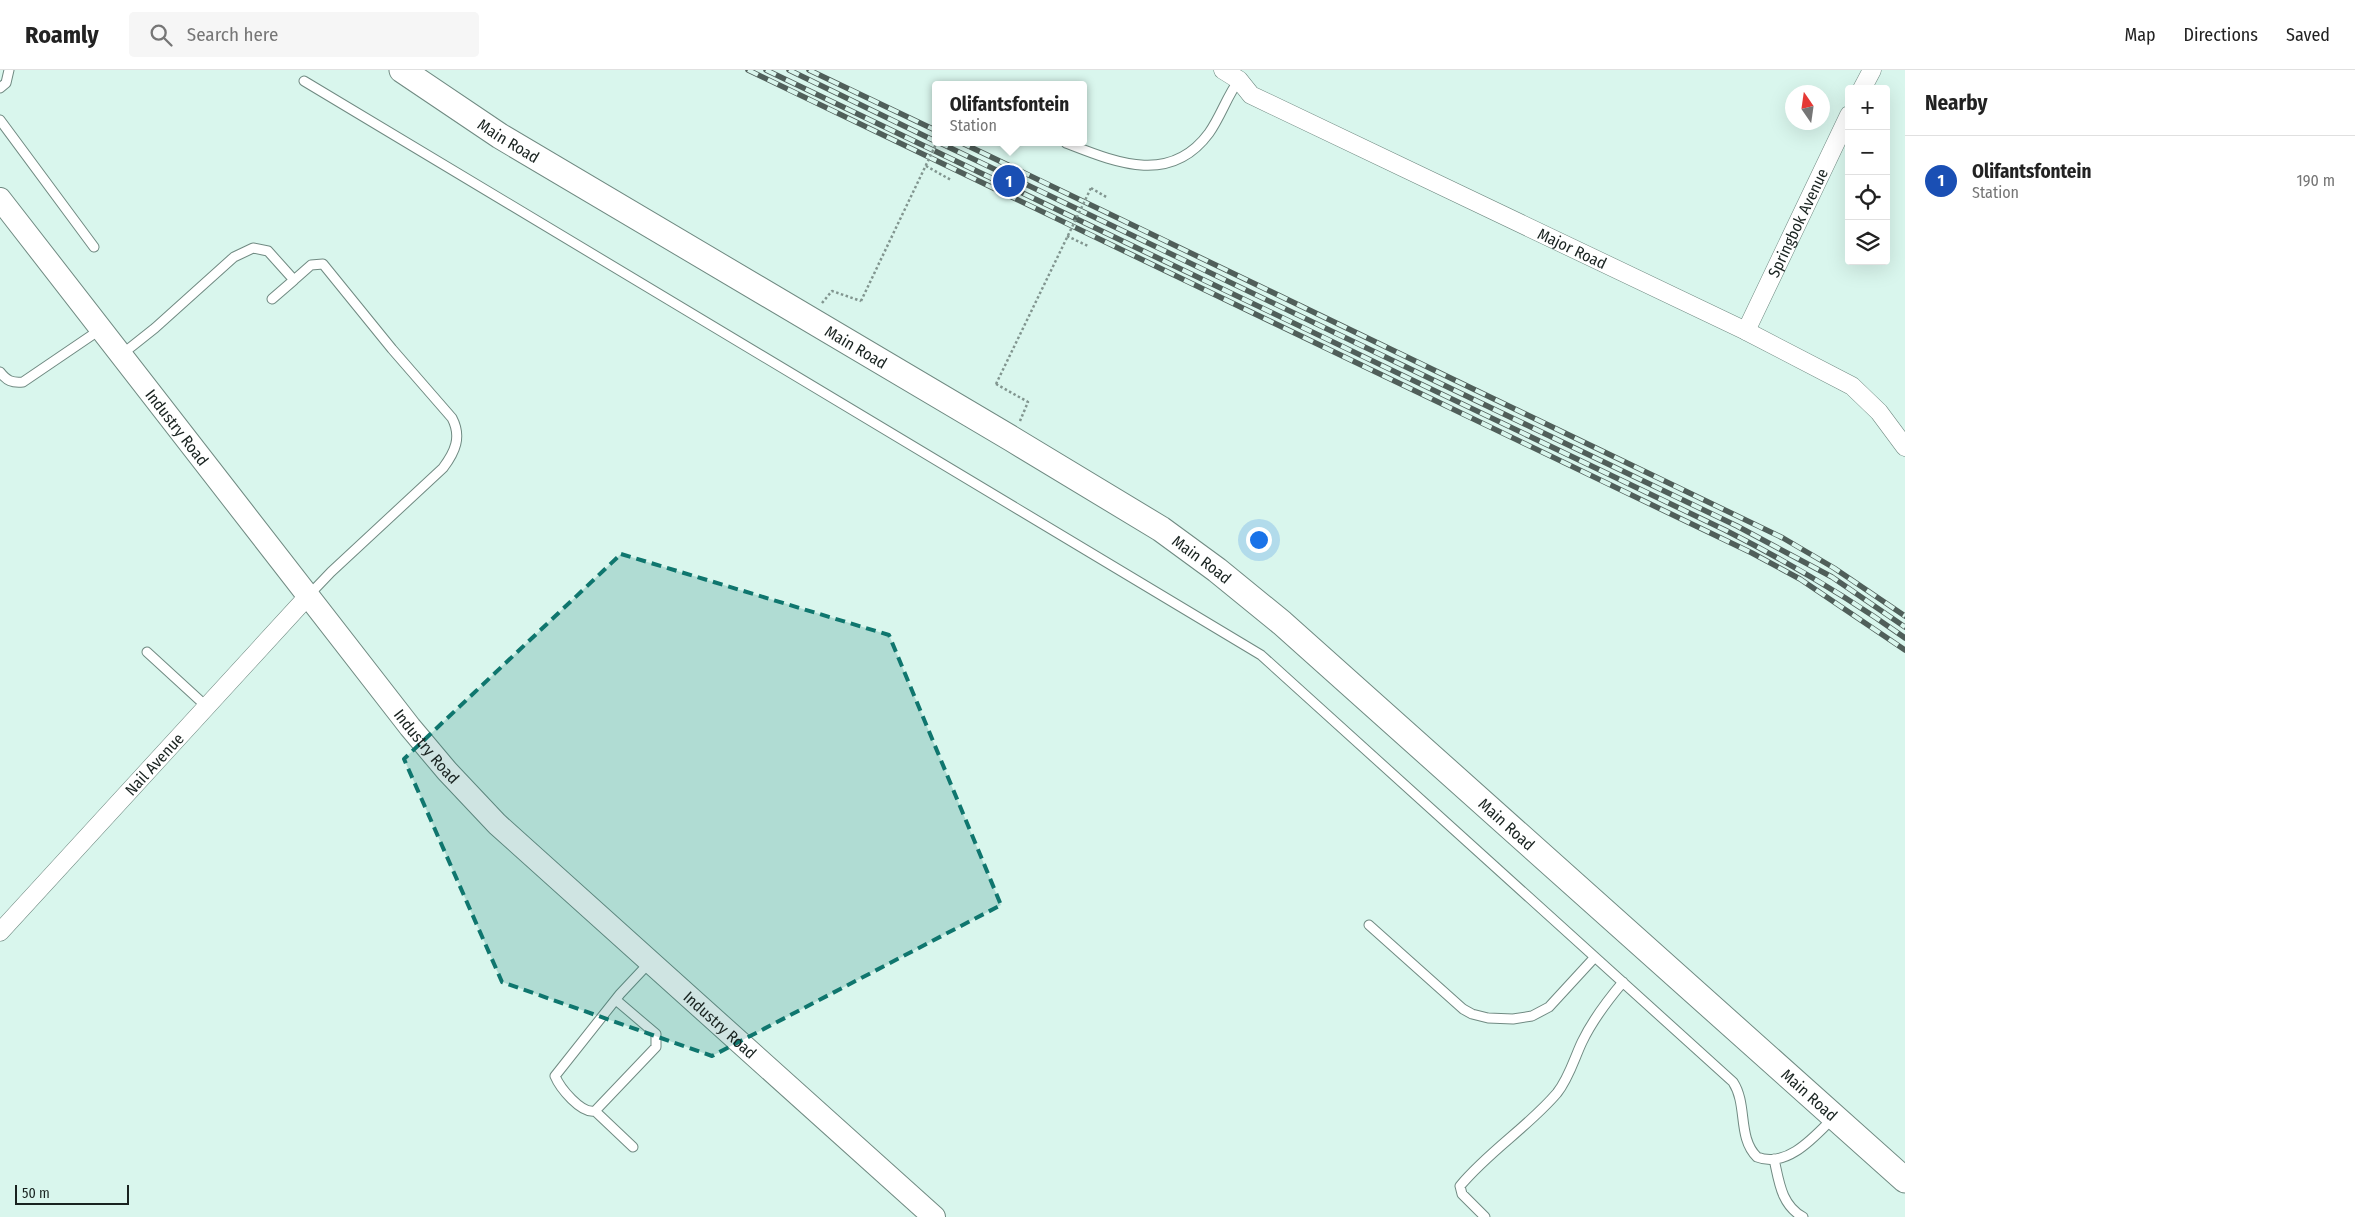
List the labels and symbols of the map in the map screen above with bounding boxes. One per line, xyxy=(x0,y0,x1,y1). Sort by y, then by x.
north arrow xyxy=(1785,85,1830,130)
street label: Main Road xyxy=(474,115,543,167)
pin: 1 xyxy=(993,162,1025,200)
street label: Springbok Avenue xyxy=(1764,165,1832,280)
street label: Major Road xyxy=(1535,224,1610,273)
street label: Main Road xyxy=(822,322,890,373)
street label: Industry Road xyxy=(141,386,212,469)
your location xyxy=(1246,527,1272,553)
street label: Main Road xyxy=(1168,531,1235,588)
street label: Industry Road xyxy=(390,706,463,788)
street label: Nail Avenue xyxy=(121,729,188,799)
street label: Main Road xyxy=(1475,794,1538,854)
street label: Industry Road xyxy=(680,987,760,1063)
street label: Main Road xyxy=(1777,1065,1841,1125)
scale bar xyxy=(15,1182,129,1205)

